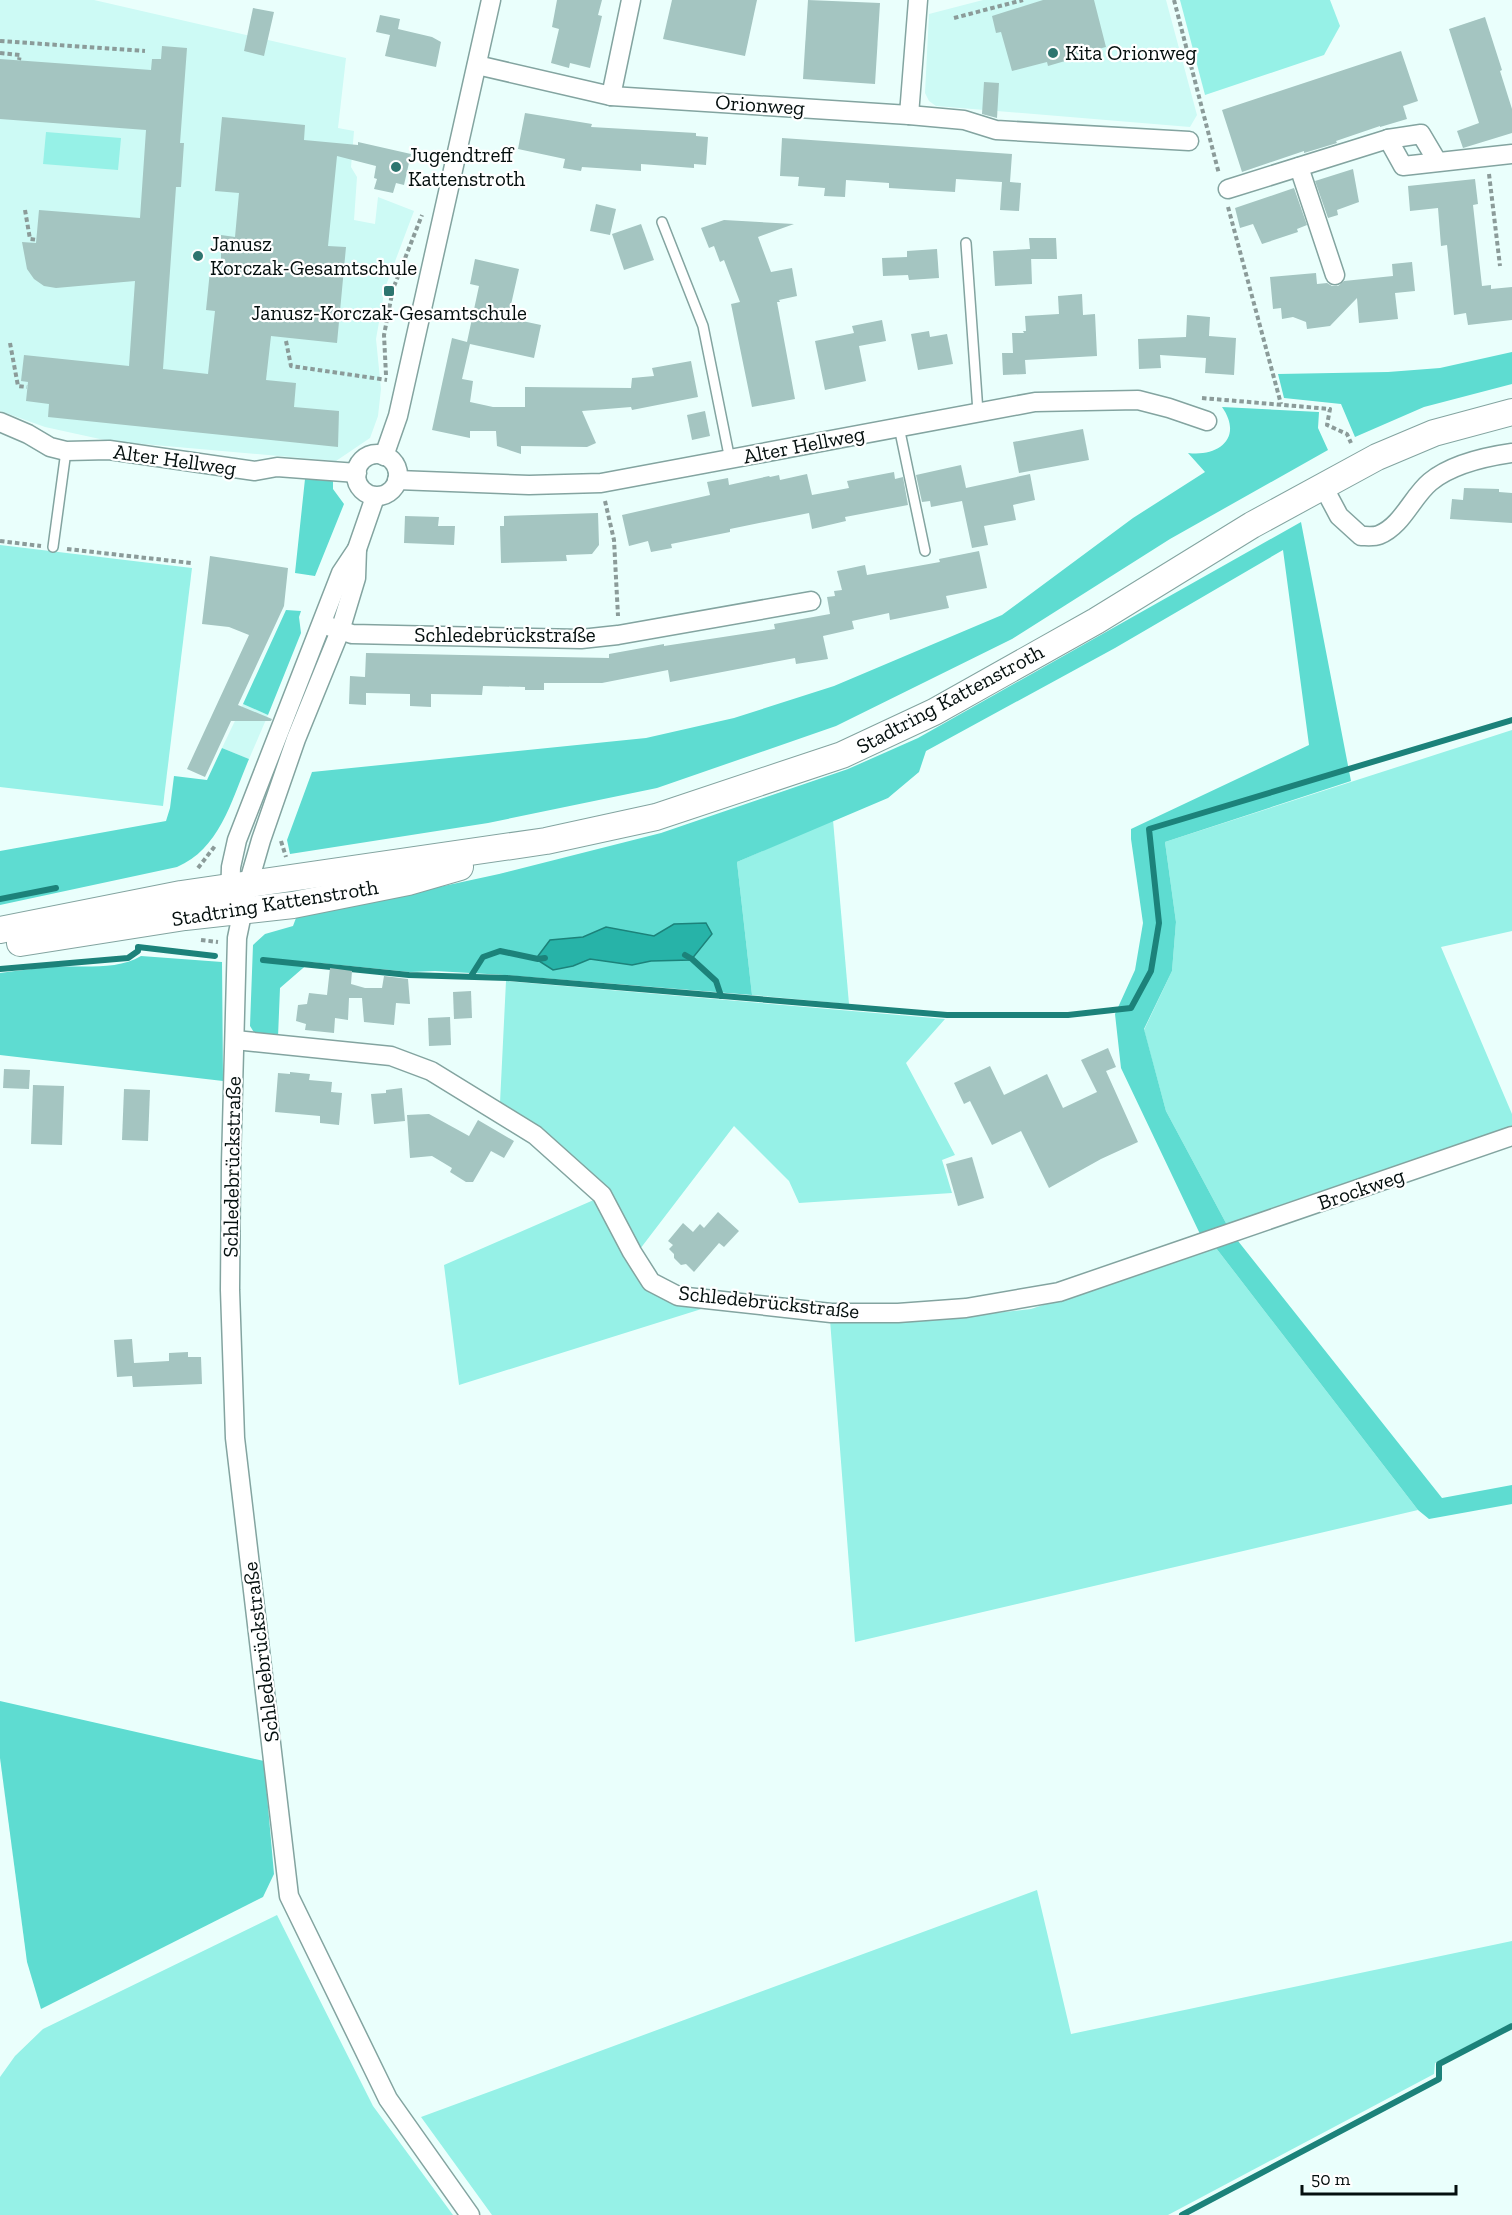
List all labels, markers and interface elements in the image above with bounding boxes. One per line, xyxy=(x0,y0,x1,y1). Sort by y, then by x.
place label: Kita Orionweg xyxy=(1065,40,1197,65)
marker: Kita Orionweg xyxy=(1046,46,1060,60)
street label: Orionweg xyxy=(714,89,806,120)
place label: Jugendtreff Kattenstroth xyxy=(408,142,525,191)
marker: Jugendtreff Kattenstroth xyxy=(389,160,403,174)
place label: Janusz Korczak-Gesamtschule xyxy=(210,231,417,280)
marker: Janusz Korczak-Gesamtschule xyxy=(191,249,205,263)
marker: Janusz-Korczak-Gesamtschule xyxy=(382,284,396,298)
place label: Janusz-Korczak-Gesamtschule xyxy=(251,300,527,325)
street label: Alter Hellweg xyxy=(741,420,867,469)
street label: Alter Hellweg xyxy=(112,439,238,481)
street label: Schledebrückstraße xyxy=(414,622,596,647)
street label: Stadtring Kattenstroth xyxy=(852,638,1048,759)
street label: Stadtring Kattenstroth xyxy=(170,874,380,931)
street label: Schledebrückstraße xyxy=(217,1076,246,1258)
street label: Brockweg xyxy=(1314,1162,1408,1215)
street label: Schledebrückstraße xyxy=(678,1280,861,1323)
street label: Schledebrückstraße xyxy=(237,1560,284,1744)
scale bar xyxy=(1302,2158,1456,2196)
text: 50 m xyxy=(1311,2168,1351,2190)

